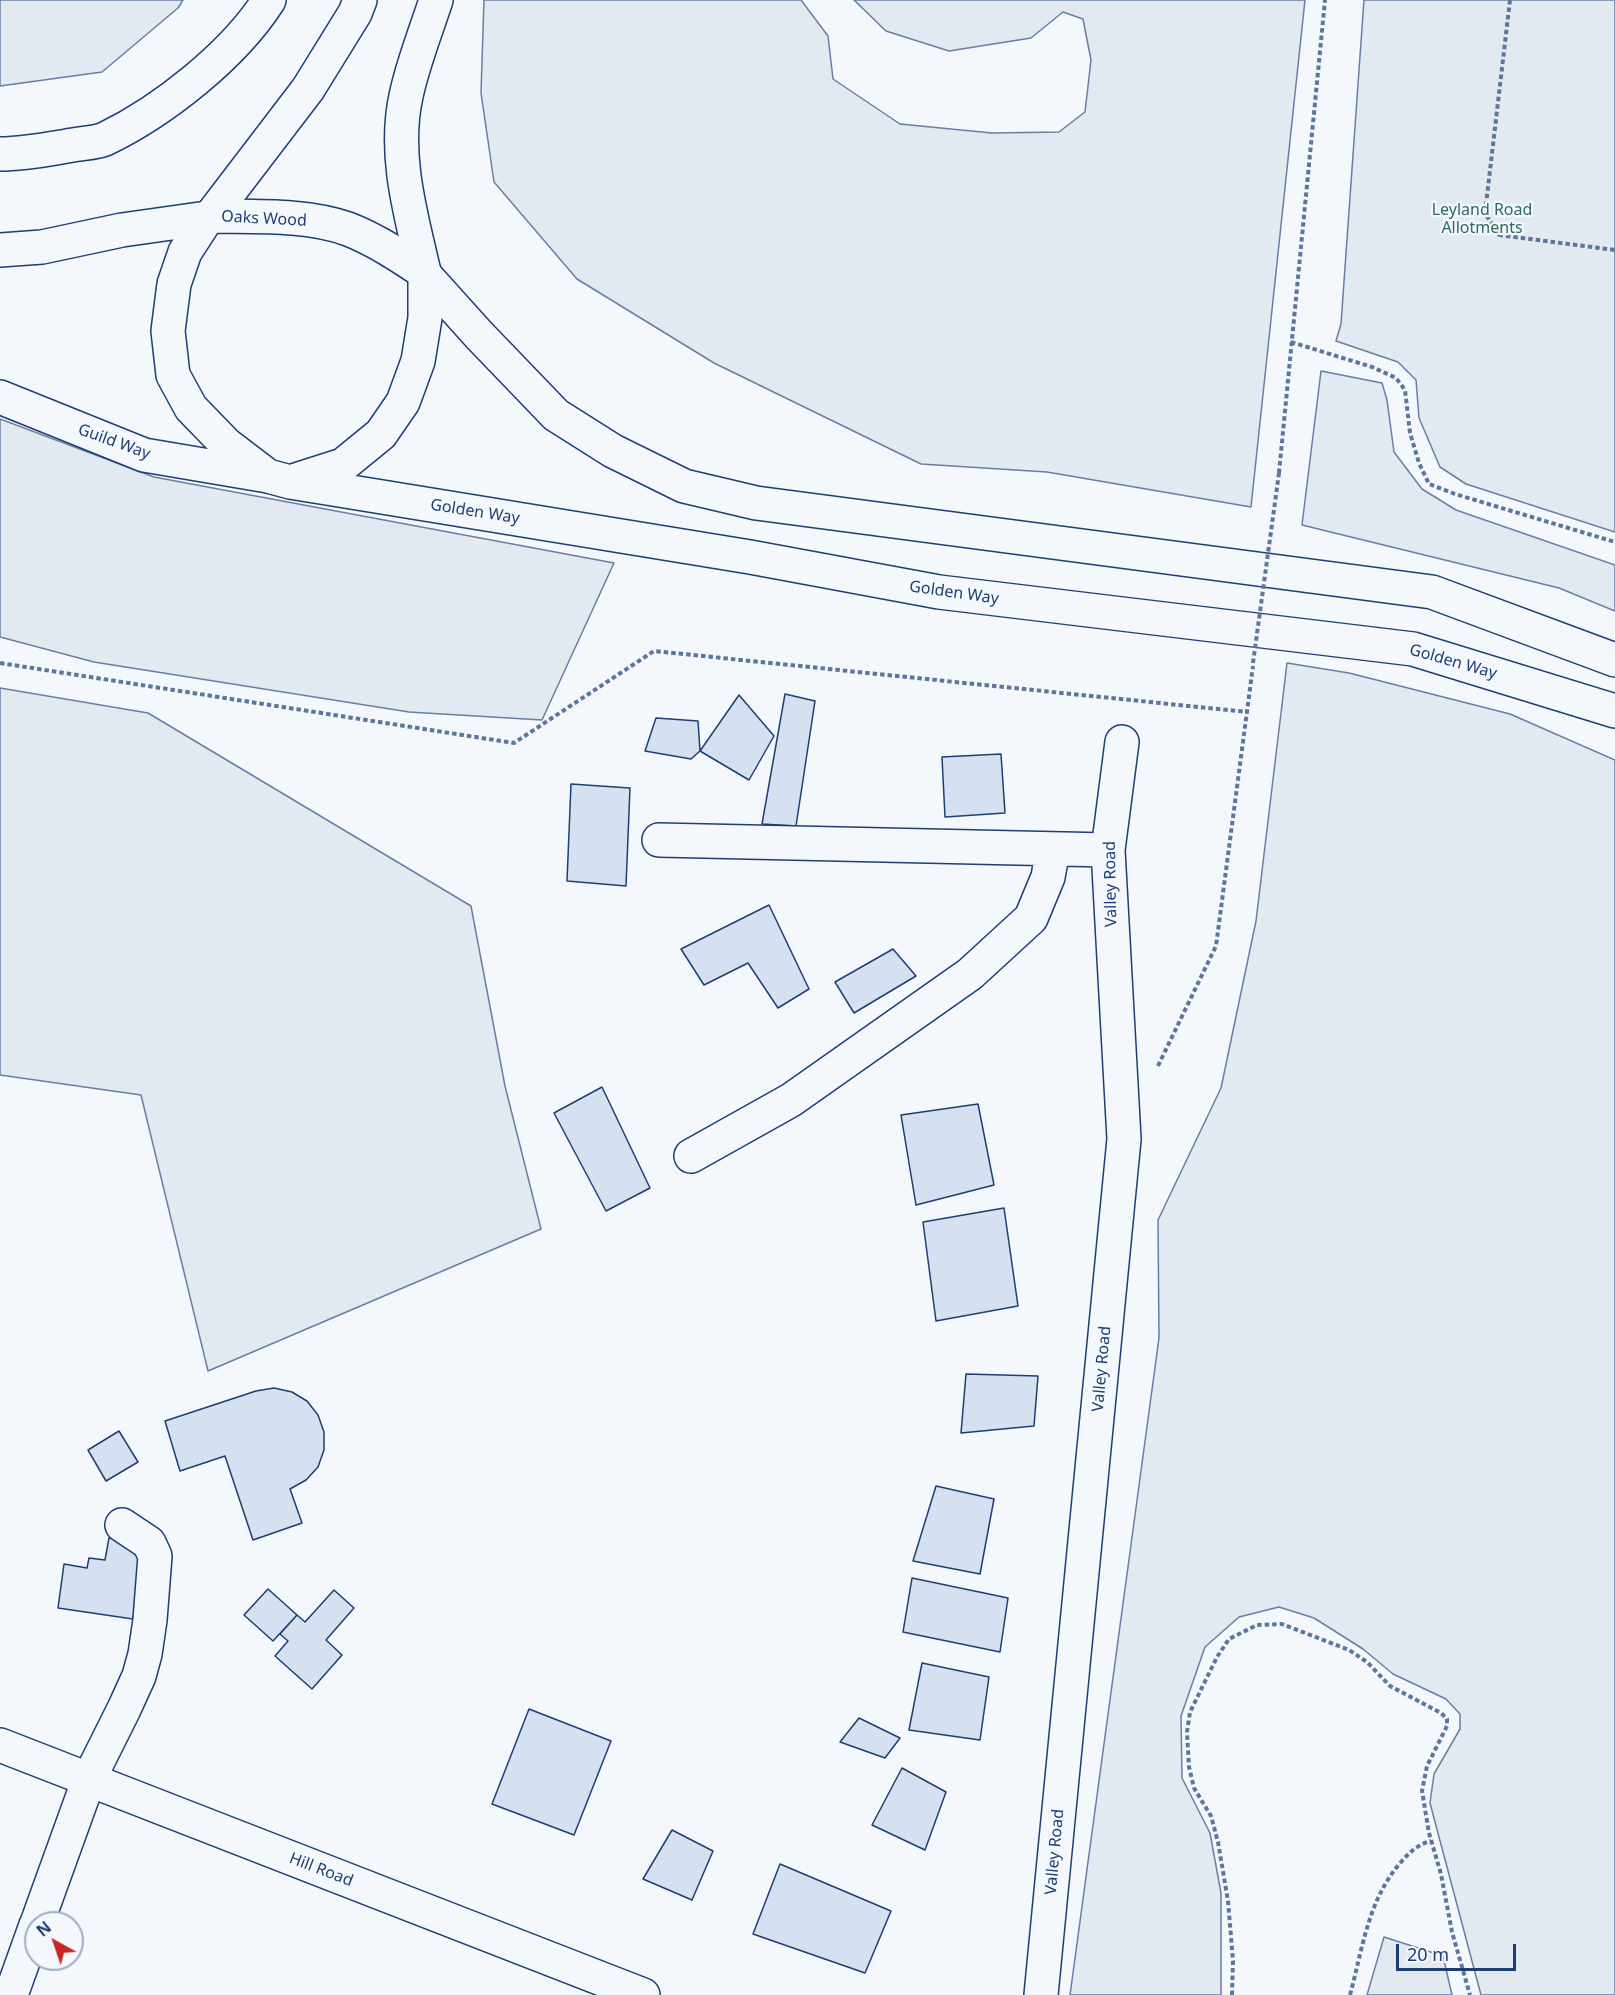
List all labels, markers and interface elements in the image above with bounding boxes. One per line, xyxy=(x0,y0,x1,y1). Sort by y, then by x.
park label: Leyland Road Allotments xyxy=(1432,200,1532,238)
street label: Oaks Wood xyxy=(221,207,307,231)
street label: Guild Way xyxy=(75,420,153,464)
street label: Golden Way xyxy=(429,495,521,529)
street label: Golden Way xyxy=(908,577,1000,609)
street label: Golden Way xyxy=(1407,640,1499,684)
street label: Valley Road xyxy=(1101,841,1121,927)
street label: Valley Road xyxy=(1089,1325,1115,1413)
street label: Valley Road xyxy=(1042,1808,1068,1896)
street label: Hill Road xyxy=(286,1849,356,1891)
north arrow xyxy=(24,1911,84,1971)
text: N xyxy=(32,1916,56,1941)
scale bar xyxy=(1399,1932,1519,1970)
text: 20 m xyxy=(1407,1942,1449,1966)

